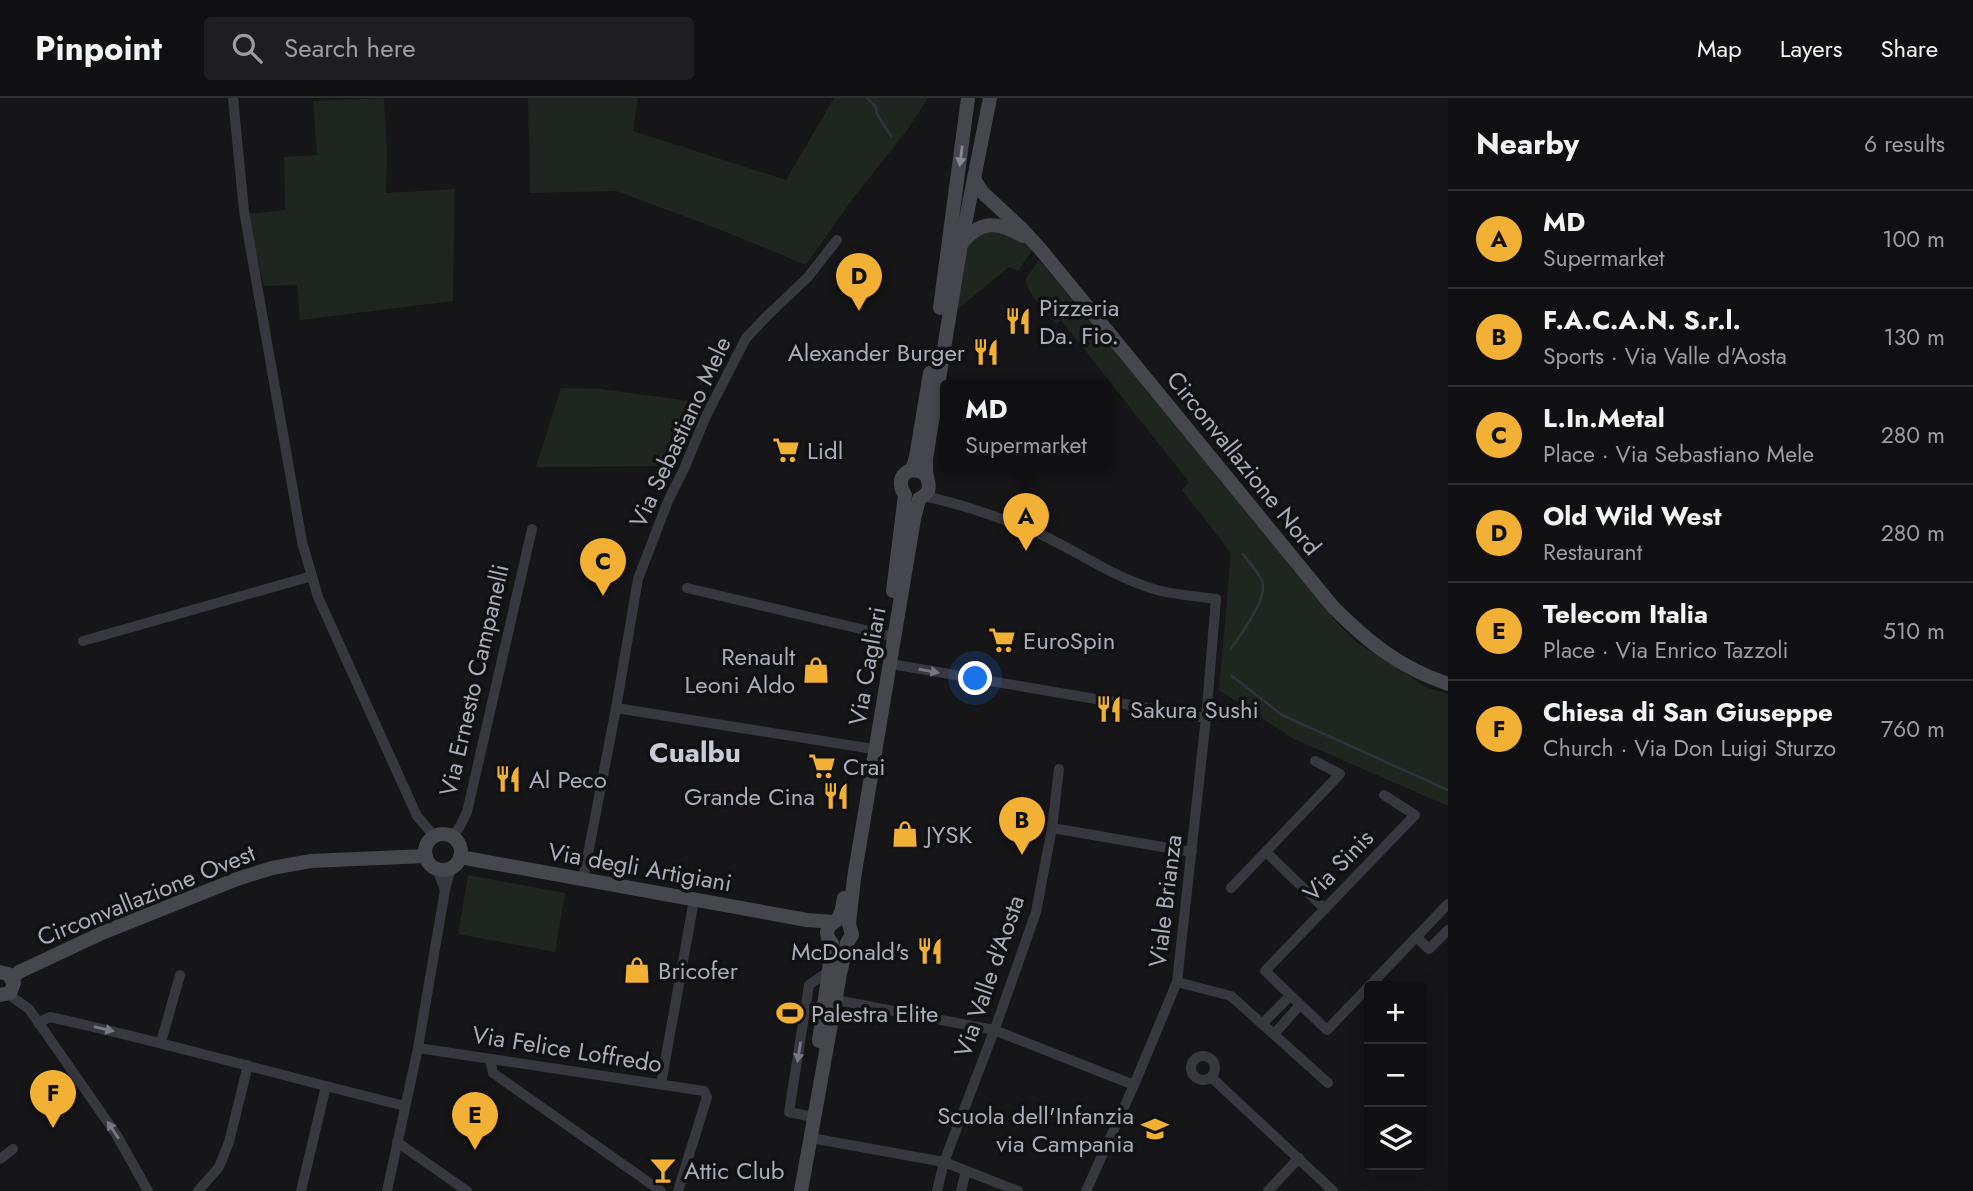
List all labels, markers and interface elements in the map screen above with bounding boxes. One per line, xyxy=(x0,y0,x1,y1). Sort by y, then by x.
search box xyxy=(204,17,694,80)
text: Pinpoint xyxy=(35,25,162,72)
icon: search xyxy=(228,29,266,67)
text: Search here xyxy=(284,29,416,67)
text: Map xyxy=(1697,31,1742,66)
text: Layers xyxy=(1780,31,1842,66)
text: Share xyxy=(1880,31,1938,66)
text: Nearby xyxy=(1476,122,1579,165)
text: 6 results xyxy=(1864,127,1945,161)
one-way arrow xyxy=(956,145,967,167)
text: MD xyxy=(1543,203,1585,241)
text: A xyxy=(1491,222,1507,256)
text: 100 m xyxy=(1882,222,1945,256)
text: Supermarket xyxy=(1543,241,1665,275)
pin: D xyxy=(836,253,882,311)
place label: Pizzeria Da. Fio. xyxy=(1039,290,1119,353)
text: F.A.C.A.N. S.r.l. xyxy=(1543,301,1741,339)
restaurant icon: Pizzeria Da. Fio. xyxy=(1003,306,1033,336)
text: B xyxy=(1491,320,1507,354)
text: 130 m xyxy=(1883,320,1945,354)
street label: Via Sebastiano Mele xyxy=(620,331,740,533)
place label: Alexander Burger xyxy=(788,335,966,370)
restaurant icon: Alexander Burger xyxy=(971,337,1001,367)
text: Sports · Via Valle d'Aosta xyxy=(1543,339,1787,373)
street label: Circonvallazione Nord xyxy=(1159,363,1329,563)
popup xyxy=(940,380,1112,471)
text: MD xyxy=(965,390,1007,428)
text: L.In.Metal xyxy=(1543,399,1665,437)
text: C xyxy=(1491,418,1507,452)
text: 280 m xyxy=(1881,418,1945,452)
text: Supermarket xyxy=(965,428,1087,462)
place label: Lidl xyxy=(807,433,843,468)
supermarket icon: Lidl xyxy=(771,435,801,465)
text: Place · Via Sebastiano Mele xyxy=(1543,437,1814,471)
pin: A xyxy=(1003,493,1049,551)
text: Old Wild West xyxy=(1543,497,1722,535)
text: D xyxy=(1491,516,1507,550)
text: 280 m xyxy=(1881,516,1945,550)
text: Restaurant xyxy=(1543,535,1642,569)
pin: C xyxy=(580,538,626,596)
street label: Via Ernesto Campanelli xyxy=(430,561,518,799)
text: Telecom Italia xyxy=(1543,595,1708,633)
street label: Via Cagliari xyxy=(839,604,895,728)
text: E xyxy=(1492,614,1506,648)
text: 510 m xyxy=(1883,614,1945,648)
place label: EuroSpin xyxy=(1023,623,1115,658)
supermarket icon: EuroSpin xyxy=(987,625,1017,655)
text: Place · Via Enrico Tazzoli xyxy=(1543,633,1788,667)
place label: Renault Leoni Aldo xyxy=(685,639,795,702)
shop icon: Renault Leoni Aldo xyxy=(801,655,831,685)
your location xyxy=(958,661,992,695)
one-way arrow xyxy=(918,666,940,677)
place label: Sakura Sushi xyxy=(1130,692,1259,727)
text: Chiesa di San Giuseppe xyxy=(1543,693,1833,731)
restaurant icon: Sakura Sushi xyxy=(1094,694,1124,724)
text: F xyxy=(1493,712,1505,746)
text: 760 m xyxy=(1881,712,1945,746)
text: Church · Via Don Luigi Sturzo xyxy=(1543,731,1836,765)
district label: Cualbu xyxy=(649,732,741,773)
place label: Crai xyxy=(843,749,885,784)
supermarket icon: Crai xyxy=(807,751,837,781)
place label: Al Peco xyxy=(529,762,607,797)
restaurant icon: Al Peco xyxy=(493,764,523,794)
place label: Grande Cina xyxy=(684,779,815,814)
restaurant icon: Grande Cina xyxy=(821,781,851,811)
pin: B xyxy=(999,797,1045,855)
place label: JYSK xyxy=(923,817,972,852)
shop icon: JYSK xyxy=(890,819,920,849)
street label: Via Sinis xyxy=(1295,821,1381,909)
street label: Viale Brianza xyxy=(1140,833,1190,969)
street label: Via degli Artigiani xyxy=(545,834,735,900)
street label: Circonvallazione Ovest xyxy=(32,835,260,955)
street label: Via Valle d'Aosta xyxy=(945,890,1033,1062)
place label: McDonald's xyxy=(791,934,909,969)
restaurant icon: McDonald's xyxy=(915,936,945,966)
place label: Bricofer xyxy=(658,953,739,988)
shop icon: Bricofer xyxy=(622,955,652,985)
map controls xyxy=(1364,981,1427,1170)
button: + xyxy=(1364,981,1427,1044)
place label: Palestra Elite xyxy=(811,996,938,1031)
sports icon: Palestra Elite xyxy=(775,998,805,1028)
street label: Via Felice Loffredo xyxy=(469,1017,665,1081)
one-way arrow xyxy=(93,1024,115,1035)
one-way arrow xyxy=(793,1041,804,1063)
button: − xyxy=(1364,1044,1427,1107)
pin: F xyxy=(30,1070,76,1128)
pin: E xyxy=(452,1092,498,1150)
place label: Scuola dell'Infanzia via Campania xyxy=(937,1098,1134,1161)
button: layers xyxy=(1364,1107,1427,1170)
school or university icon: Scuola dell'Infanzia via Campania xyxy=(1140,1114,1170,1144)
one-way arrow xyxy=(107,1120,120,1140)
place label: Attic Club xyxy=(684,1153,785,1188)
bar icon: Attic Club xyxy=(648,1155,678,1185)

